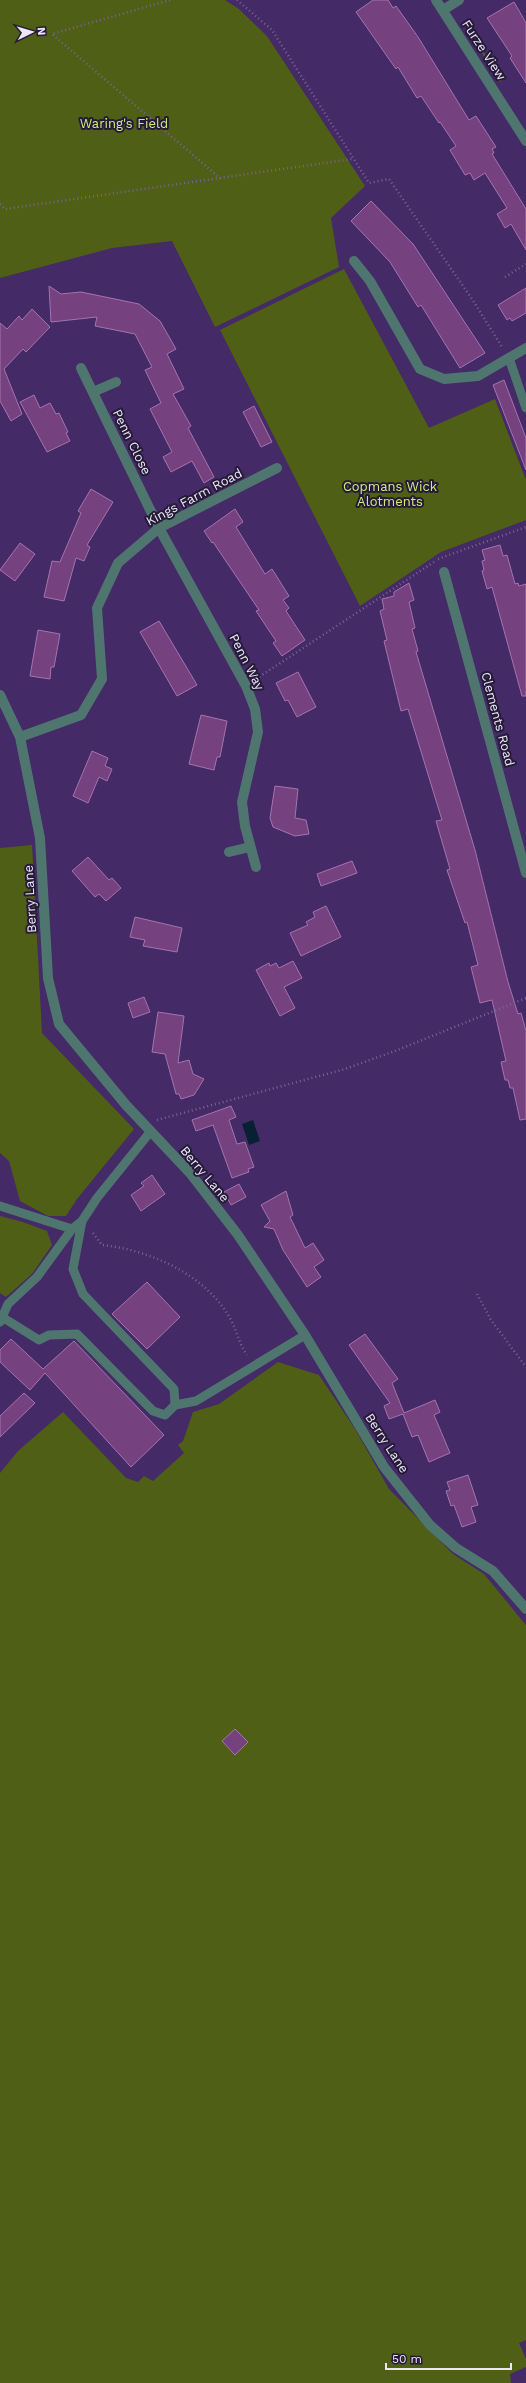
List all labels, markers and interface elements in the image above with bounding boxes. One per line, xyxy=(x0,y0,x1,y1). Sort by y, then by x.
north arrow xyxy=(12,12,52,52)
street label: Furze View xyxy=(459,17,509,83)
text: N xyxy=(35,27,48,36)
park label: Waring's Field xyxy=(80,116,168,131)
street label: Penn Close xyxy=(110,407,154,477)
street label: Kings Farm Road xyxy=(143,465,245,529)
park label: Copmans Wick Alotments xyxy=(343,479,438,509)
street label: Penn Way xyxy=(226,631,268,693)
street label: Clements Road xyxy=(478,670,518,768)
street label: Berry Lane xyxy=(21,865,39,933)
street label: Berry Lane xyxy=(177,1143,233,1205)
street label: Berry Lane xyxy=(362,1410,412,1476)
scale bar xyxy=(386,2345,511,2371)
text: 50 m xyxy=(392,2352,422,2366)

